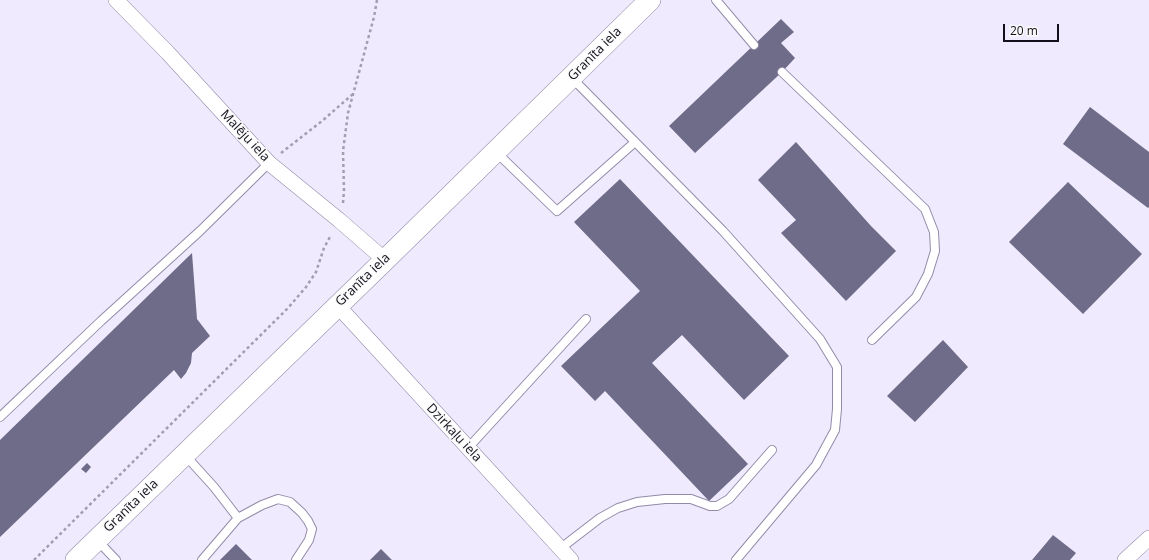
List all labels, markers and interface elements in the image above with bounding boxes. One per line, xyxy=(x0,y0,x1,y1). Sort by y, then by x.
scale bar xyxy=(1005,16,1061,42)
text: 20 m xyxy=(1010,22,1038,39)
street label: Granīta iela xyxy=(565,24,625,84)
street label: Malēju iela xyxy=(217,107,273,165)
street label: Granīta iela xyxy=(333,250,393,310)
street label: Dzirkaļu iela xyxy=(423,401,485,465)
street label: Granīta iela xyxy=(101,476,161,536)

